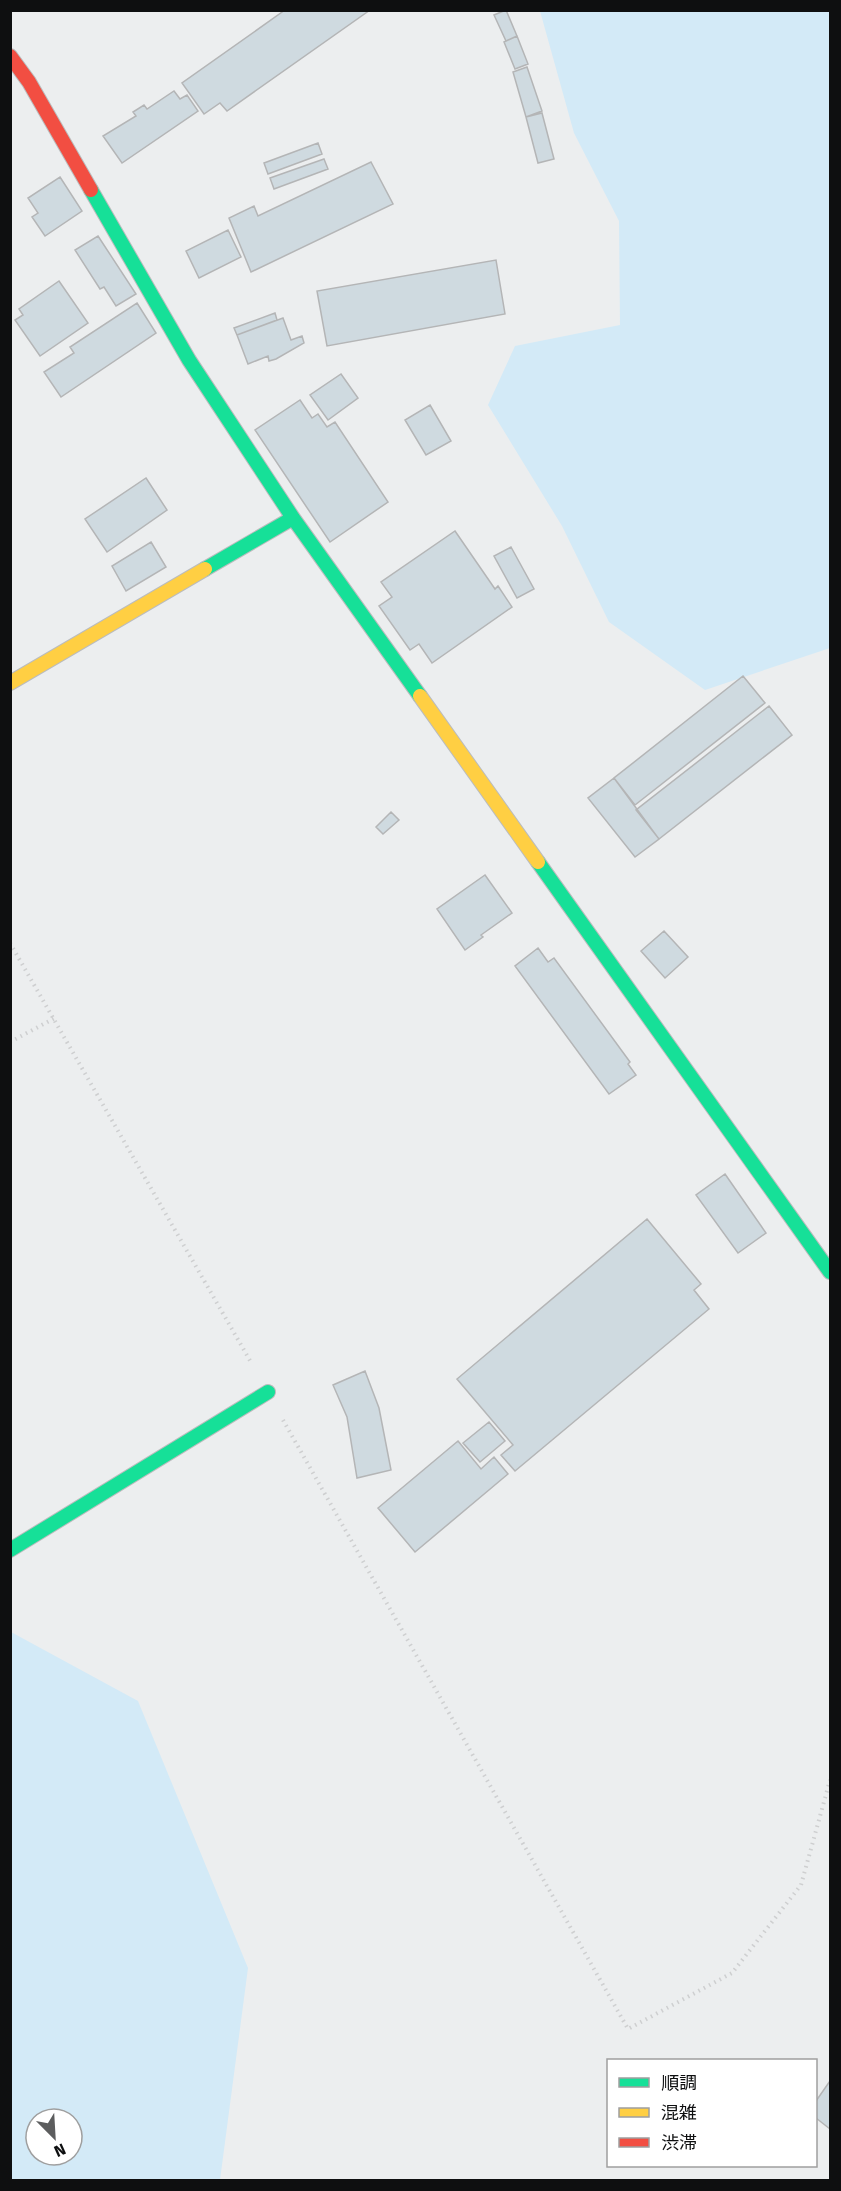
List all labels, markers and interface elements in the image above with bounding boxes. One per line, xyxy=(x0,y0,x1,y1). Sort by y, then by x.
legend xyxy=(607,2059,817,2167)
text: 順調 xyxy=(661,2072,697,2094)
text: 混雑 xyxy=(661,2102,697,2124)
north arrow xyxy=(24,2107,84,2167)
text: 渋滞 xyxy=(661,2132,697,2154)
text: N xyxy=(51,2139,69,2161)

